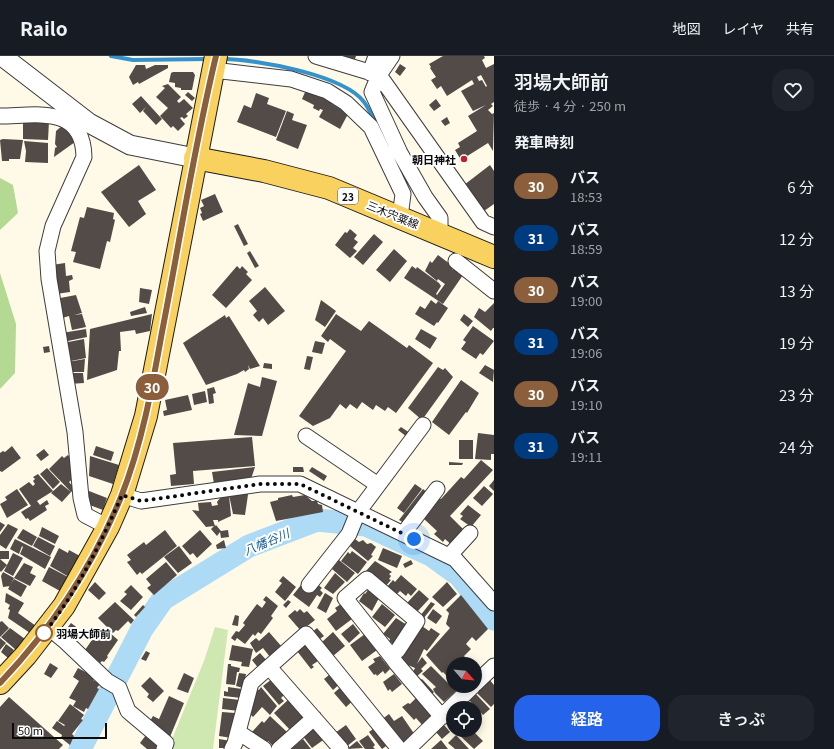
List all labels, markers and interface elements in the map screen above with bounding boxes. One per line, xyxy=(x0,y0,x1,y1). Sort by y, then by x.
text: Railo xyxy=(20,14,68,41)
text: 地図 xyxy=(672,18,700,38)
text: レイヤ xyxy=(722,18,764,38)
text: 共有 xyxy=(786,18,814,38)
text: 羽場大師前 xyxy=(514,67,609,94)
button: heart xyxy=(772,69,814,111)
text: 徒歩 · 4 分 · 250 m xyxy=(514,96,626,115)
text: 発車時刻 xyxy=(514,131,574,152)
place label: 朝日神社 xyxy=(412,151,456,167)
marker: 朝日神社 xyxy=(459,154,469,164)
text: バス xyxy=(570,166,600,187)
text: 30 xyxy=(528,176,544,196)
text: 6 分 xyxy=(787,176,814,197)
text: 18:53 xyxy=(570,187,602,206)
road number: 23 xyxy=(338,188,358,204)
street label: 三木宍粟線 xyxy=(365,196,421,232)
text: バス xyxy=(570,218,600,239)
text: 31 xyxy=(528,228,544,248)
text: 12 分 xyxy=(779,228,814,249)
text: 18:59 xyxy=(570,239,602,258)
text: バス xyxy=(570,270,600,291)
text: 30 xyxy=(528,280,544,300)
text: 13 分 xyxy=(779,280,814,301)
text: 19:00 xyxy=(570,291,602,310)
text: バス xyxy=(570,322,600,343)
text: 31 xyxy=(528,332,544,352)
text: 19 分 xyxy=(779,332,814,353)
text: 19:06 xyxy=(570,343,602,362)
line badge: 30 xyxy=(134,374,170,400)
text: バス xyxy=(570,374,600,395)
text: 30 xyxy=(144,377,160,397)
text: 30 xyxy=(528,384,544,404)
text: 23 分 xyxy=(779,384,814,405)
text: 19:10 xyxy=(570,395,602,414)
text: バス xyxy=(570,426,600,447)
text: 31 xyxy=(528,436,544,456)
text: 24 分 xyxy=(779,436,814,457)
text: 19:11 xyxy=(570,447,602,466)
water label: 八幡谷川 xyxy=(241,523,293,558)
your location xyxy=(404,529,424,549)
marker: 羽場大師前 xyxy=(35,624,53,642)
place label: 羽場大師前 xyxy=(56,625,111,641)
north arrow xyxy=(446,657,482,693)
map controls xyxy=(446,657,482,737)
button: 経路 xyxy=(514,695,660,741)
button: きっぷ xyxy=(668,695,814,741)
button: locate xyxy=(446,701,482,737)
scale bar xyxy=(12,721,107,740)
text: 50 m xyxy=(18,722,43,738)

